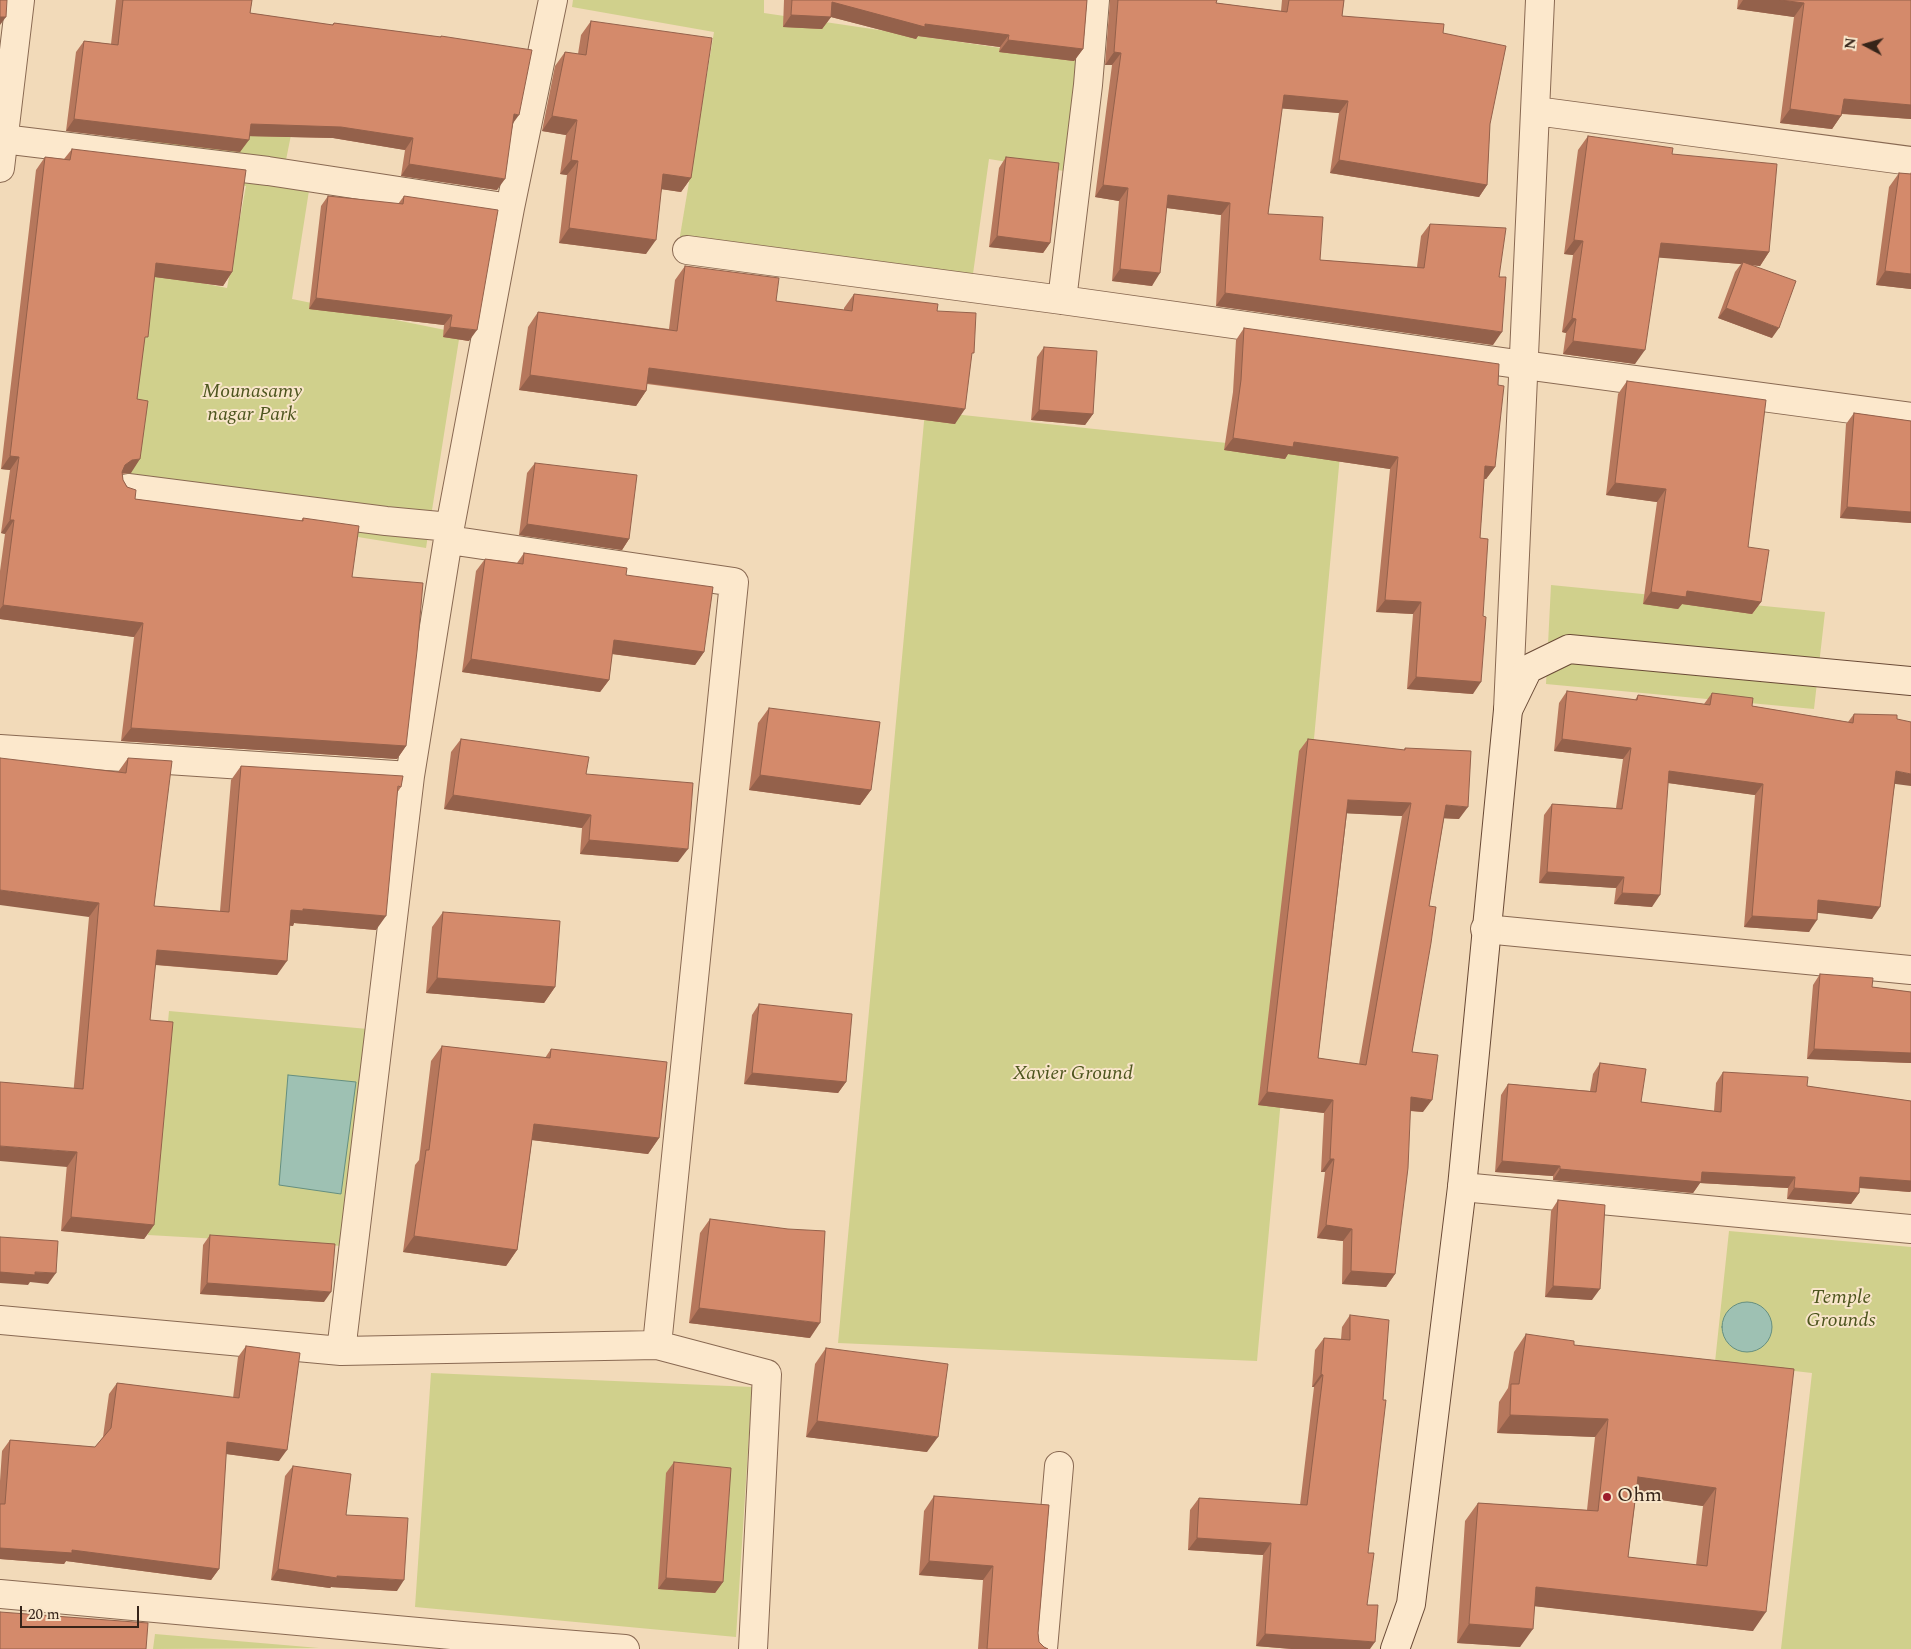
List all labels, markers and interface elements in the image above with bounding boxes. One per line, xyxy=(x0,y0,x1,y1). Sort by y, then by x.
north arrow xyxy=(1841,20,1891,70)
text: N xyxy=(1840,37,1862,50)
park label: Mounasamy nagar Park xyxy=(202,381,302,428)
park label: Xavier Ground xyxy=(1013,1063,1133,1087)
park label: Temple Grounds xyxy=(1806,1287,1876,1334)
place label: Ohm xyxy=(1617,1485,1662,1509)
marker: Ohm xyxy=(1601,1491,1613,1503)
scale bar xyxy=(22,1596,141,1628)
text: 20 m xyxy=(28,1603,60,1626)

